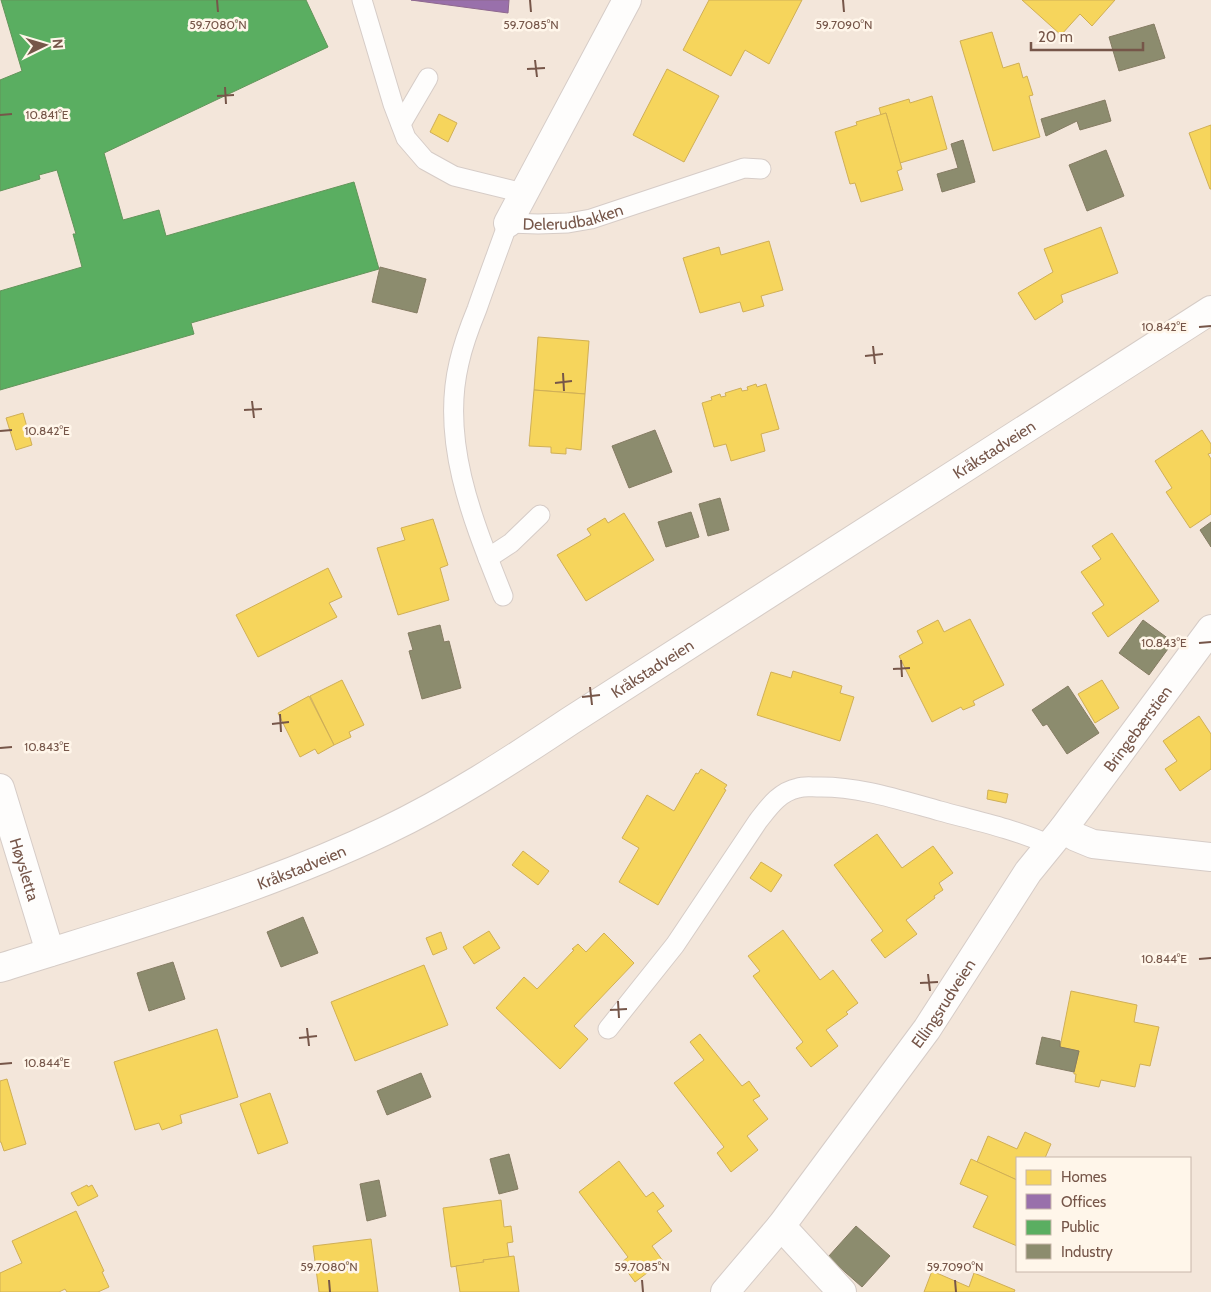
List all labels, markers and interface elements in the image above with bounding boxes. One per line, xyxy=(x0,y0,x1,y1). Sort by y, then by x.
text: 59.7080°N xyxy=(189,17,247,32)
text: 59.7085°N xyxy=(503,17,559,32)
text: 59.7090°N xyxy=(816,17,872,32)
north arrow xyxy=(20,20,70,70)
scale bar xyxy=(1031,20,1144,52)
text: 20 m xyxy=(1038,28,1073,46)
text: N xyxy=(49,38,67,50)
text: 10.841°E xyxy=(26,107,69,122)
street label: Delerudbakken xyxy=(522,200,625,234)
text: 10.842°E xyxy=(1141,319,1187,334)
street label: Kråkstadveien xyxy=(949,416,1039,483)
text: 10.842°E xyxy=(24,423,70,438)
street label: Kråkstadveien xyxy=(607,635,697,702)
text: 10.843°E xyxy=(1141,635,1187,650)
street label: Bringebærstien xyxy=(1099,682,1175,775)
text: 10.843°E xyxy=(24,739,70,754)
street label: Høysletta xyxy=(6,836,43,903)
street label: Kråkstadveien xyxy=(254,841,349,893)
text: 10.844°E xyxy=(1141,951,1187,966)
street label: Ellingsrudveien xyxy=(907,955,979,1051)
text: 10.844°E xyxy=(24,1055,70,1070)
legend xyxy=(1016,1157,1191,1272)
text: Homes xyxy=(1061,1168,1107,1186)
text: Offices xyxy=(1061,1193,1106,1211)
text: Public xyxy=(1061,1218,1099,1236)
text: Industry xyxy=(1061,1243,1113,1261)
text: 59.7080°N xyxy=(300,1259,358,1274)
text: 59.7085°N xyxy=(614,1259,670,1274)
text: 59.7090°N xyxy=(927,1259,983,1274)

